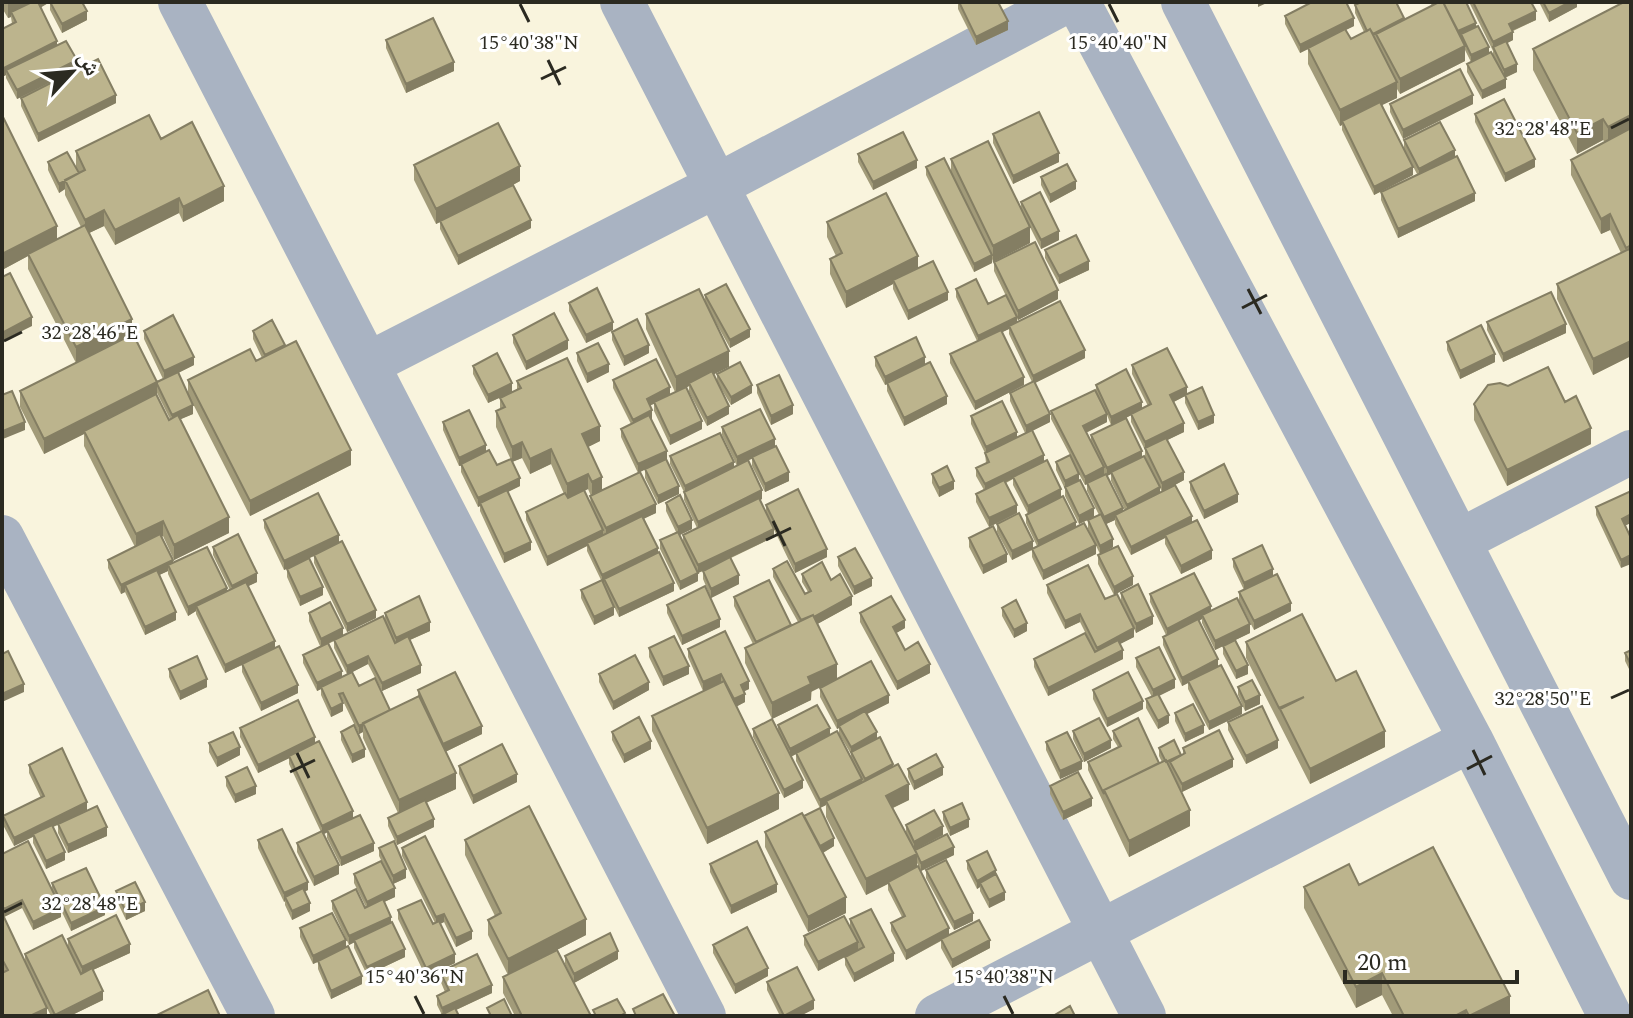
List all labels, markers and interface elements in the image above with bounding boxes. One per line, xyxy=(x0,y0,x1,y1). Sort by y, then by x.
text: 15°40'38"N xyxy=(479,28,579,58)
text: 15°40'40"N xyxy=(1068,28,1168,58)
north arrow xyxy=(32,32,112,112)
text: ش xyxy=(69,46,109,82)
text: 32°28'48"E xyxy=(1494,114,1592,144)
text: 32°28'46"E xyxy=(41,318,139,348)
text: 32°28'50"E xyxy=(1494,684,1592,714)
text: 32°28'48"E xyxy=(41,889,139,919)
scale bar xyxy=(1345,934,1517,984)
text: 20 m xyxy=(1357,945,1408,981)
text: 15°40'36"N xyxy=(365,962,465,992)
text: 15°40'38"N xyxy=(954,962,1054,992)

